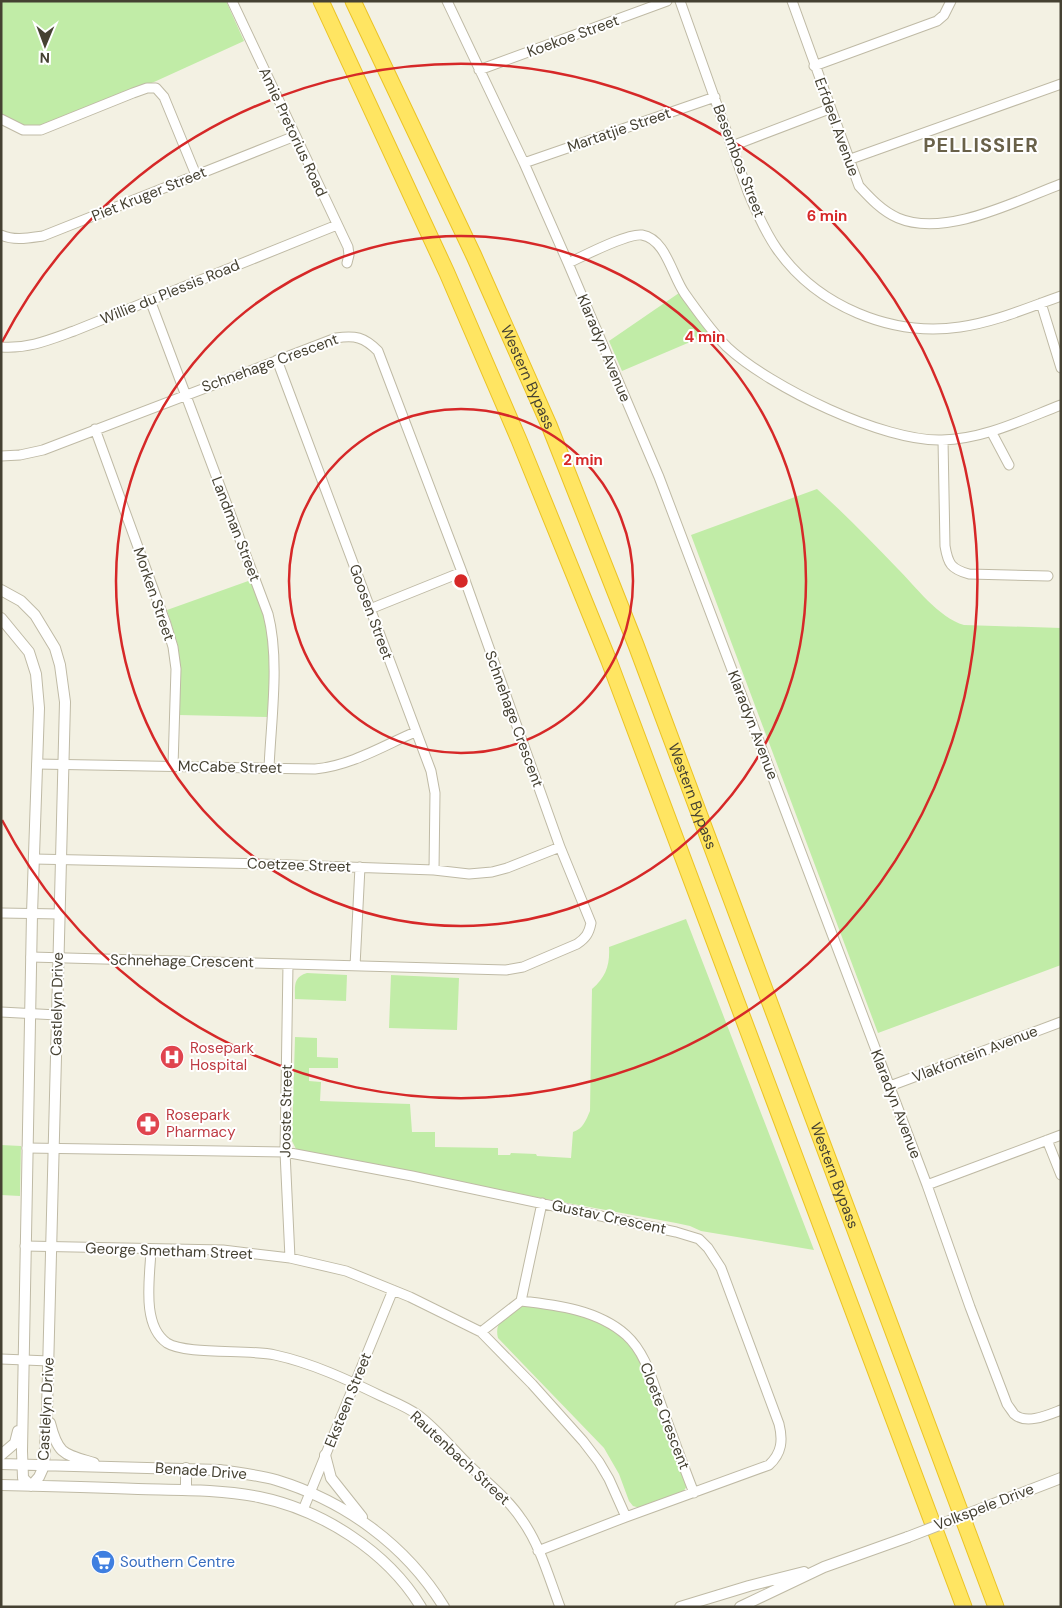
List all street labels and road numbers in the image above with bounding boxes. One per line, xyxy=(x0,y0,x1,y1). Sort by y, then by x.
street label: Koekoe Street xyxy=(524,10,622,62)
street label: Amie Pretorius Road xyxy=(254,64,332,200)
street label: Erfdeel Avenue xyxy=(810,75,864,179)
street label: Besembos Street xyxy=(708,102,770,220)
street label: Martatjie Street xyxy=(565,103,674,157)
street label: Piet Kruger Street xyxy=(89,162,209,226)
street label: Willie du Plessis Road xyxy=(97,255,243,329)
street label: Klaradyn Avenue xyxy=(572,291,636,405)
street label: Western Bypass xyxy=(496,322,560,432)
street label: Schnehage Crescent xyxy=(199,329,341,397)
street label: Landman Street xyxy=(207,474,265,584)
street label: Morken Street xyxy=(129,545,179,644)
street label: Goosen Street xyxy=(344,561,398,663)
street label: Schnehage Crescent xyxy=(480,648,548,790)
street label: Klaradyn Avenue xyxy=(723,668,783,782)
street label: Western Bypass xyxy=(664,740,722,852)
street label: McCabe Street xyxy=(178,756,283,778)
street label: Coetzee Street xyxy=(247,853,352,877)
street label: Schnehage Crescent xyxy=(110,950,254,972)
street label: Castlelyn Drive xyxy=(46,952,68,1056)
street label: Vlakfontein Avenue xyxy=(909,1021,1041,1087)
street label: Klaradyn Avenue xyxy=(866,1047,926,1161)
street label: Jooste Street xyxy=(275,1064,297,1158)
street label: Western Bypass xyxy=(805,1119,863,1231)
street label: Gustav Crescent xyxy=(550,1195,668,1239)
street label: George Smetham Street xyxy=(85,1238,253,1264)
street label: Eksteen Street xyxy=(320,1349,376,1450)
street label: Castlelyn Drive xyxy=(33,1357,59,1461)
street label: Cloete Crescent xyxy=(635,1360,695,1472)
street label: Rautenbach Street xyxy=(406,1407,514,1510)
street label: Benade Drive xyxy=(155,1458,247,1484)
street label: Volkspele Drive xyxy=(931,1479,1037,1535)

